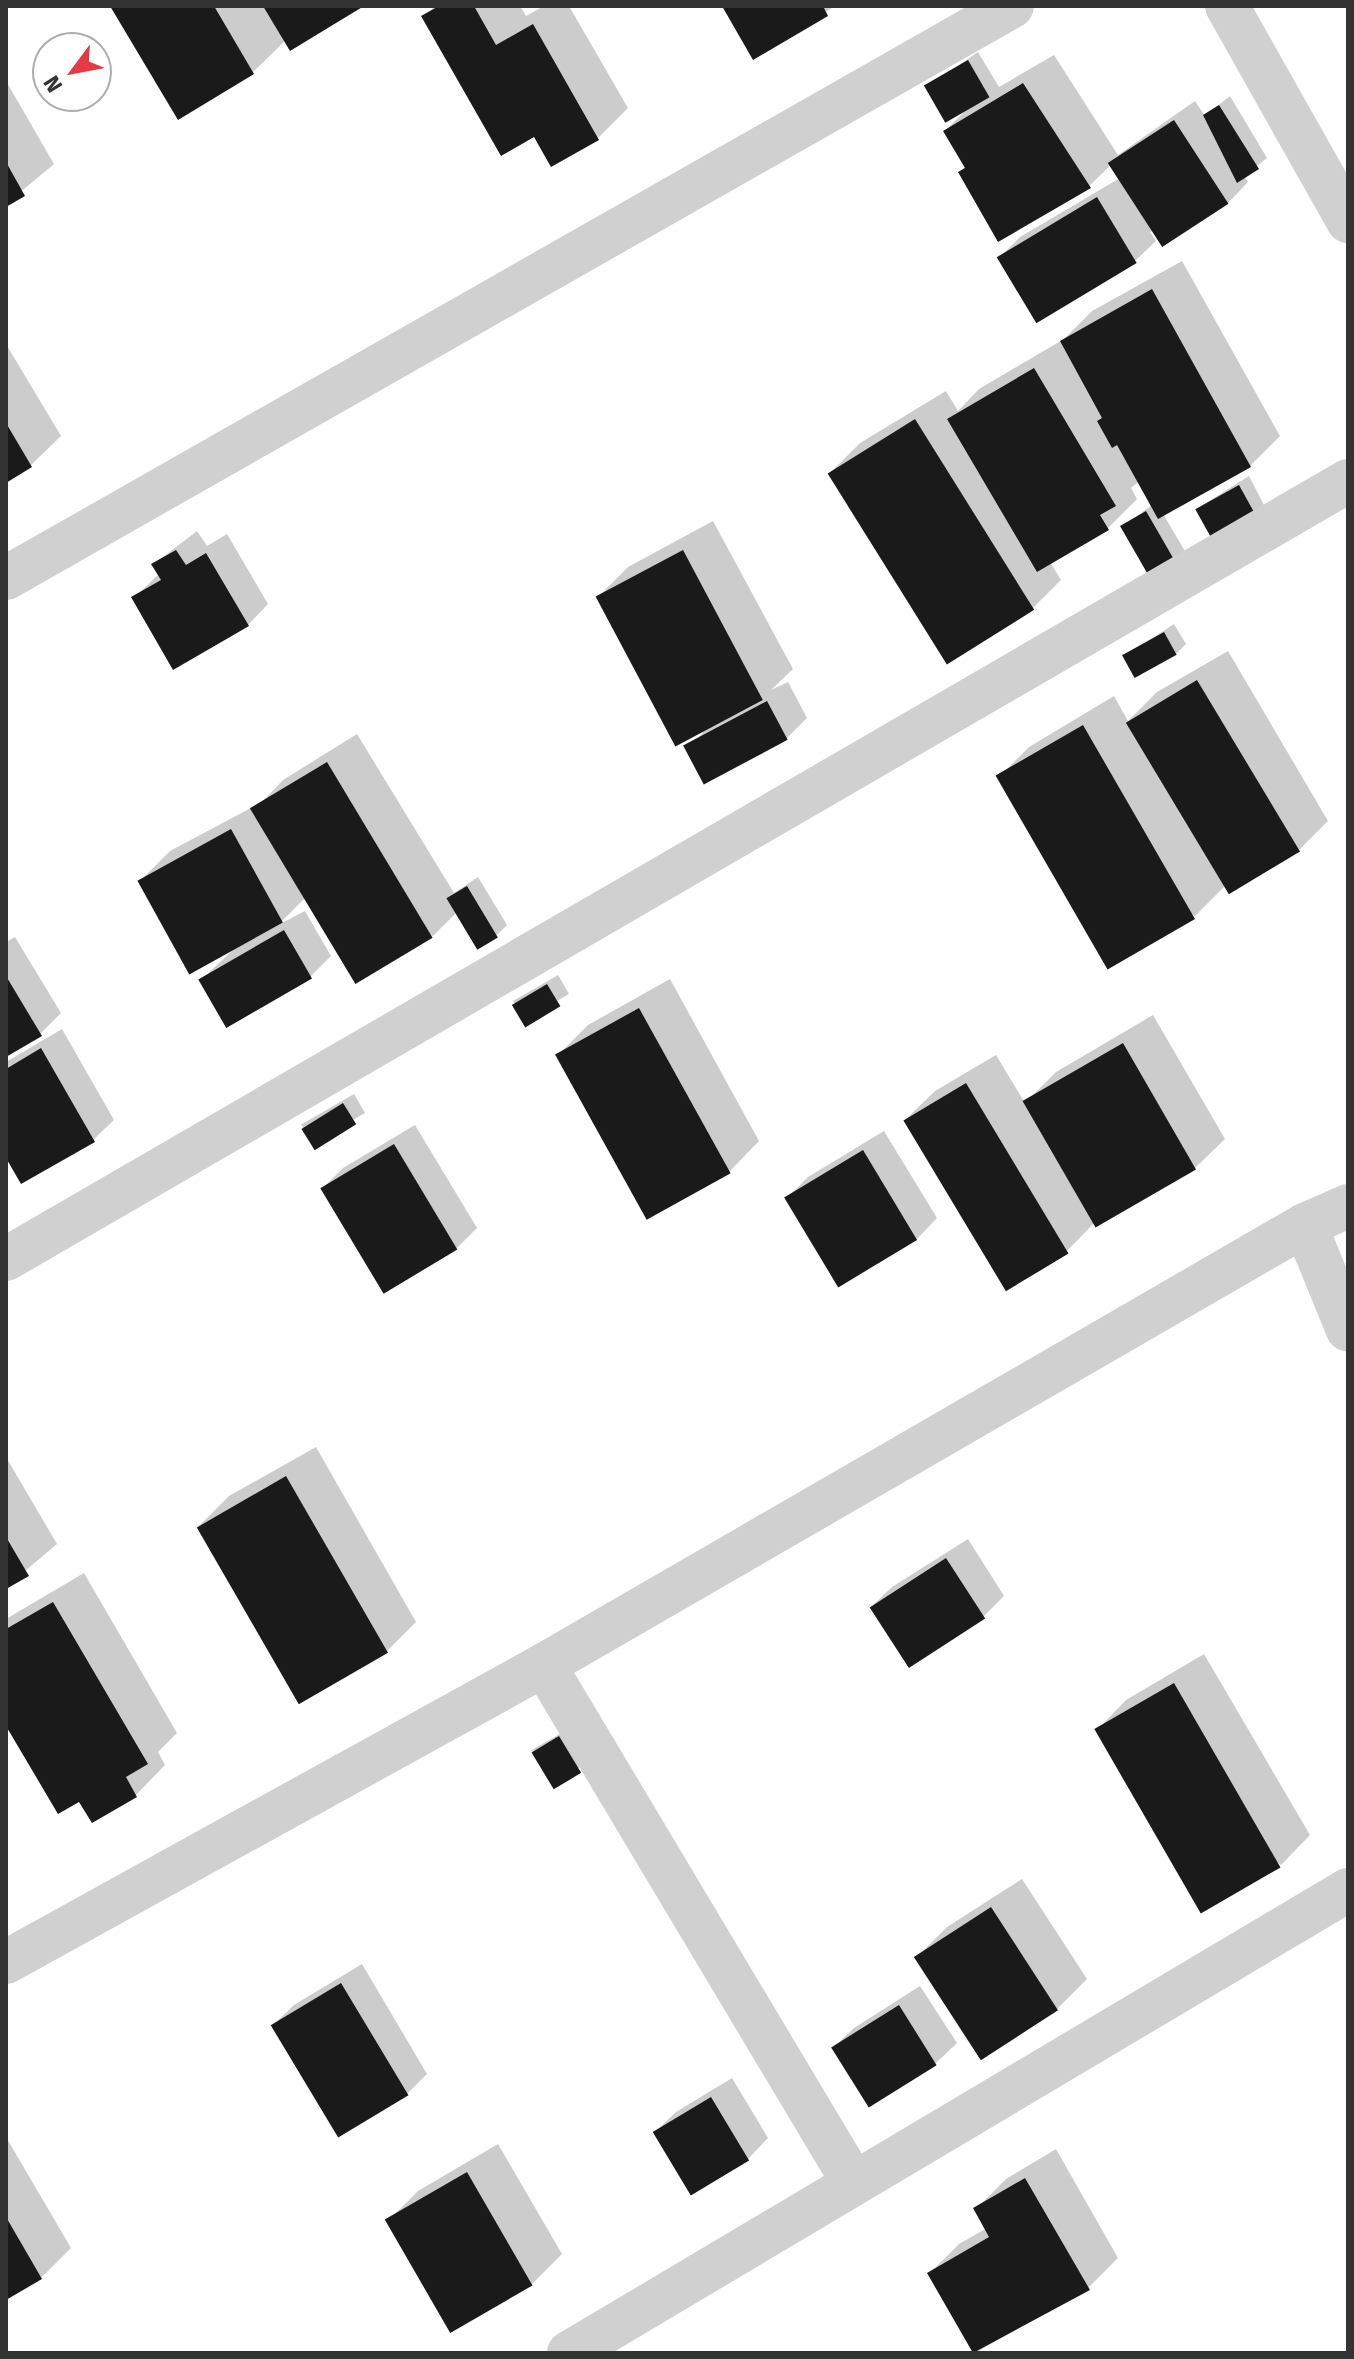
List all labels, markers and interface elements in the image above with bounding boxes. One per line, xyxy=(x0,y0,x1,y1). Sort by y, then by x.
north arrow xyxy=(32,32,112,112)
text: N xyxy=(38,71,68,97)

